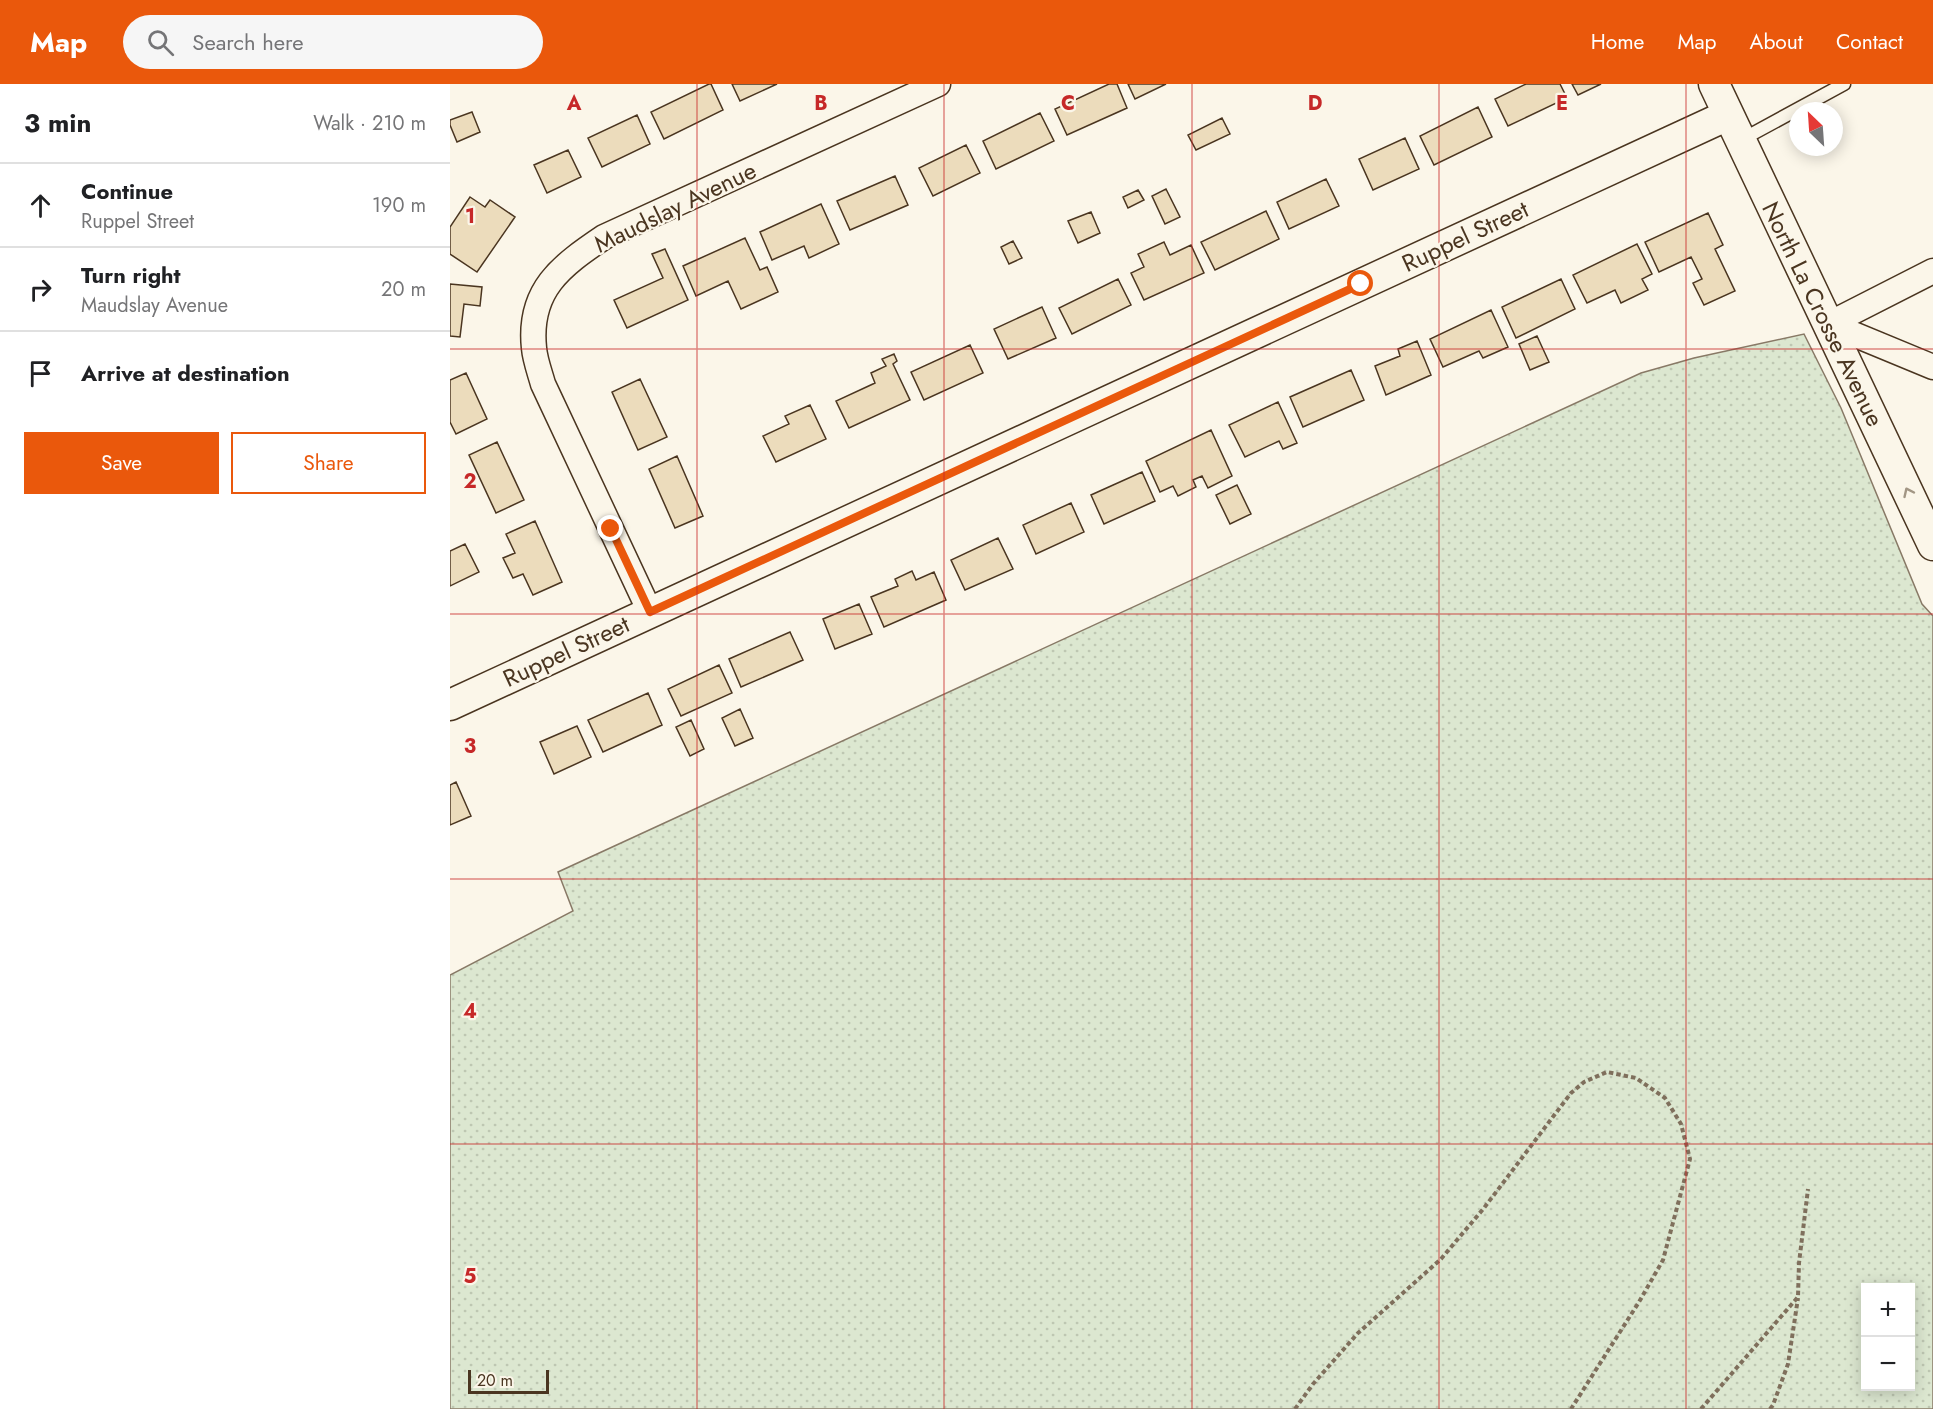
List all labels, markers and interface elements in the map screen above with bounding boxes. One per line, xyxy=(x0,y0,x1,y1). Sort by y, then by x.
search box xyxy=(123,15,543,69)
text: Map xyxy=(30,22,87,63)
icon: search xyxy=(144,26,177,59)
text: Search here xyxy=(192,26,304,58)
text: Home xyxy=(1591,27,1644,57)
text: Map xyxy=(1677,27,1717,57)
text: About xyxy=(1750,27,1803,57)
text: Contact xyxy=(1836,27,1903,57)
text: A xyxy=(566,89,582,118)
text: B xyxy=(814,89,828,118)
text: C xyxy=(1061,89,1075,118)
text: D xyxy=(1308,89,1322,118)
text: E xyxy=(1556,89,1568,118)
north arrow xyxy=(1789,102,1843,156)
text: 3 min xyxy=(24,104,91,142)
text: Walk · 210 m xyxy=(313,109,426,138)
street label: Maudslay Avenue xyxy=(588,153,762,261)
text: Continue xyxy=(81,175,173,207)
icon: ahead xyxy=(24,189,57,222)
text: 190 m xyxy=(372,191,426,220)
street label: Ruppel Street xyxy=(1396,191,1534,281)
street label: North La Crosse Avenue xyxy=(1753,196,1893,432)
text: 1 xyxy=(465,202,475,231)
text: Ruppel Street xyxy=(81,207,194,236)
text: Turn right xyxy=(81,259,181,291)
route start xyxy=(1347,270,1373,296)
icon: right xyxy=(24,273,57,306)
text: 20 m xyxy=(381,275,426,304)
text: Maudslay Avenue xyxy=(81,291,228,320)
icon: arrive xyxy=(24,357,57,390)
text: Arrive at destination xyxy=(81,357,290,389)
button: Save xyxy=(24,432,219,494)
button: Share xyxy=(231,432,426,494)
text: 2 xyxy=(463,467,477,496)
one-way arrow xyxy=(1903,487,1915,498)
route end xyxy=(597,515,623,541)
street label: Ruppel Street xyxy=(497,606,635,696)
text: 3 xyxy=(464,732,476,761)
text: 4 xyxy=(463,997,477,1026)
text: 5 xyxy=(464,1262,477,1291)
map controls xyxy=(1861,1283,1915,1391)
button: + xyxy=(1861,1283,1915,1337)
button: − xyxy=(1861,1337,1915,1391)
scale bar xyxy=(468,1367,549,1394)
text: 20 m xyxy=(477,1369,513,1392)

